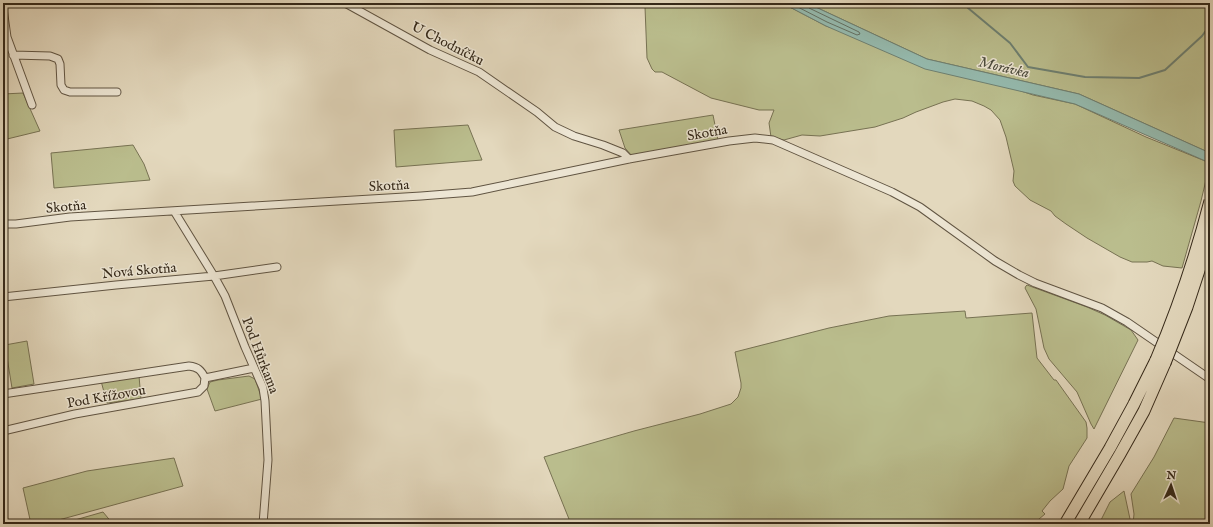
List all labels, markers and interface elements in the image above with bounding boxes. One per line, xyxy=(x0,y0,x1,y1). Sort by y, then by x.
street label: U Chodníčku xyxy=(408,18,487,70)
water label: Morávka xyxy=(977,52,1032,83)
street label: Skotňa xyxy=(686,120,730,145)
street label: Skotňa xyxy=(368,176,411,196)
street label: Skotňa xyxy=(45,196,88,218)
street label: Nová Skotňa xyxy=(101,259,178,283)
street label: Pod Hůrkama xyxy=(237,315,283,397)
street label: Pod Křížovou xyxy=(65,381,147,413)
north arrow xyxy=(1151,465,1191,505)
text: N xyxy=(1165,469,1177,483)

